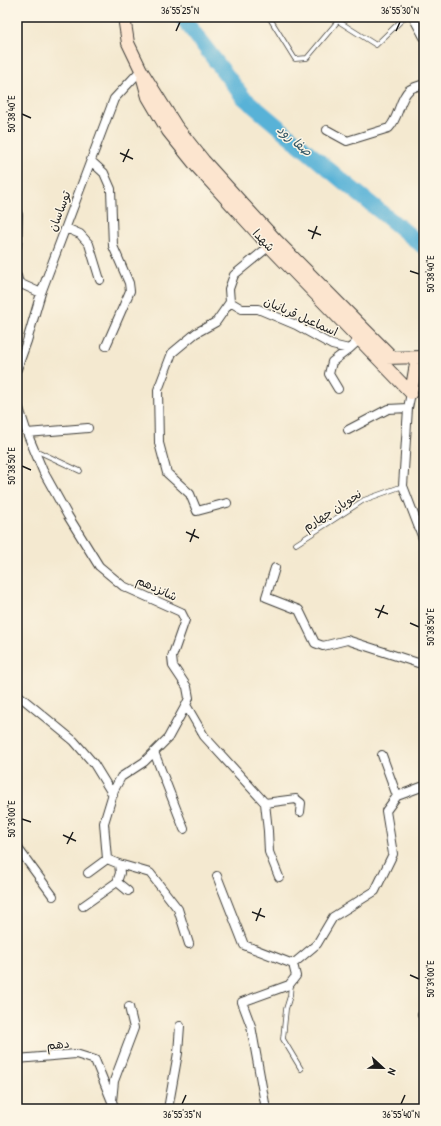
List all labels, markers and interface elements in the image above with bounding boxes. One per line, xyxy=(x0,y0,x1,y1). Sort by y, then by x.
text: 36°55'25"N xyxy=(161,4,199,17)
text: 36°55'30"N xyxy=(381,4,419,17)
text: 50°38'40"E xyxy=(5,95,18,133)
water label: صفا رود xyxy=(274,120,317,160)
street label: توساسان xyxy=(44,188,75,234)
street label: شهدا xyxy=(249,225,279,255)
text: 50°38'40"E xyxy=(424,255,437,293)
street label: اسماعیل قربانیان xyxy=(261,292,341,340)
text: 50°38'50"E xyxy=(5,447,18,485)
street label: نحویان چهارم xyxy=(299,485,365,536)
street label: شانزدهم xyxy=(133,571,180,606)
text: 50°38'50"E xyxy=(424,608,437,646)
text: 50°39'00"E xyxy=(5,800,18,838)
text: 50°39'00"E xyxy=(424,960,437,998)
street label: دهم xyxy=(46,1035,70,1054)
north arrow xyxy=(363,1048,403,1088)
text: N xyxy=(385,1066,400,1077)
text: 36°55'35"N xyxy=(163,1108,201,1121)
text: 36°55'40"N xyxy=(382,1108,420,1121)

